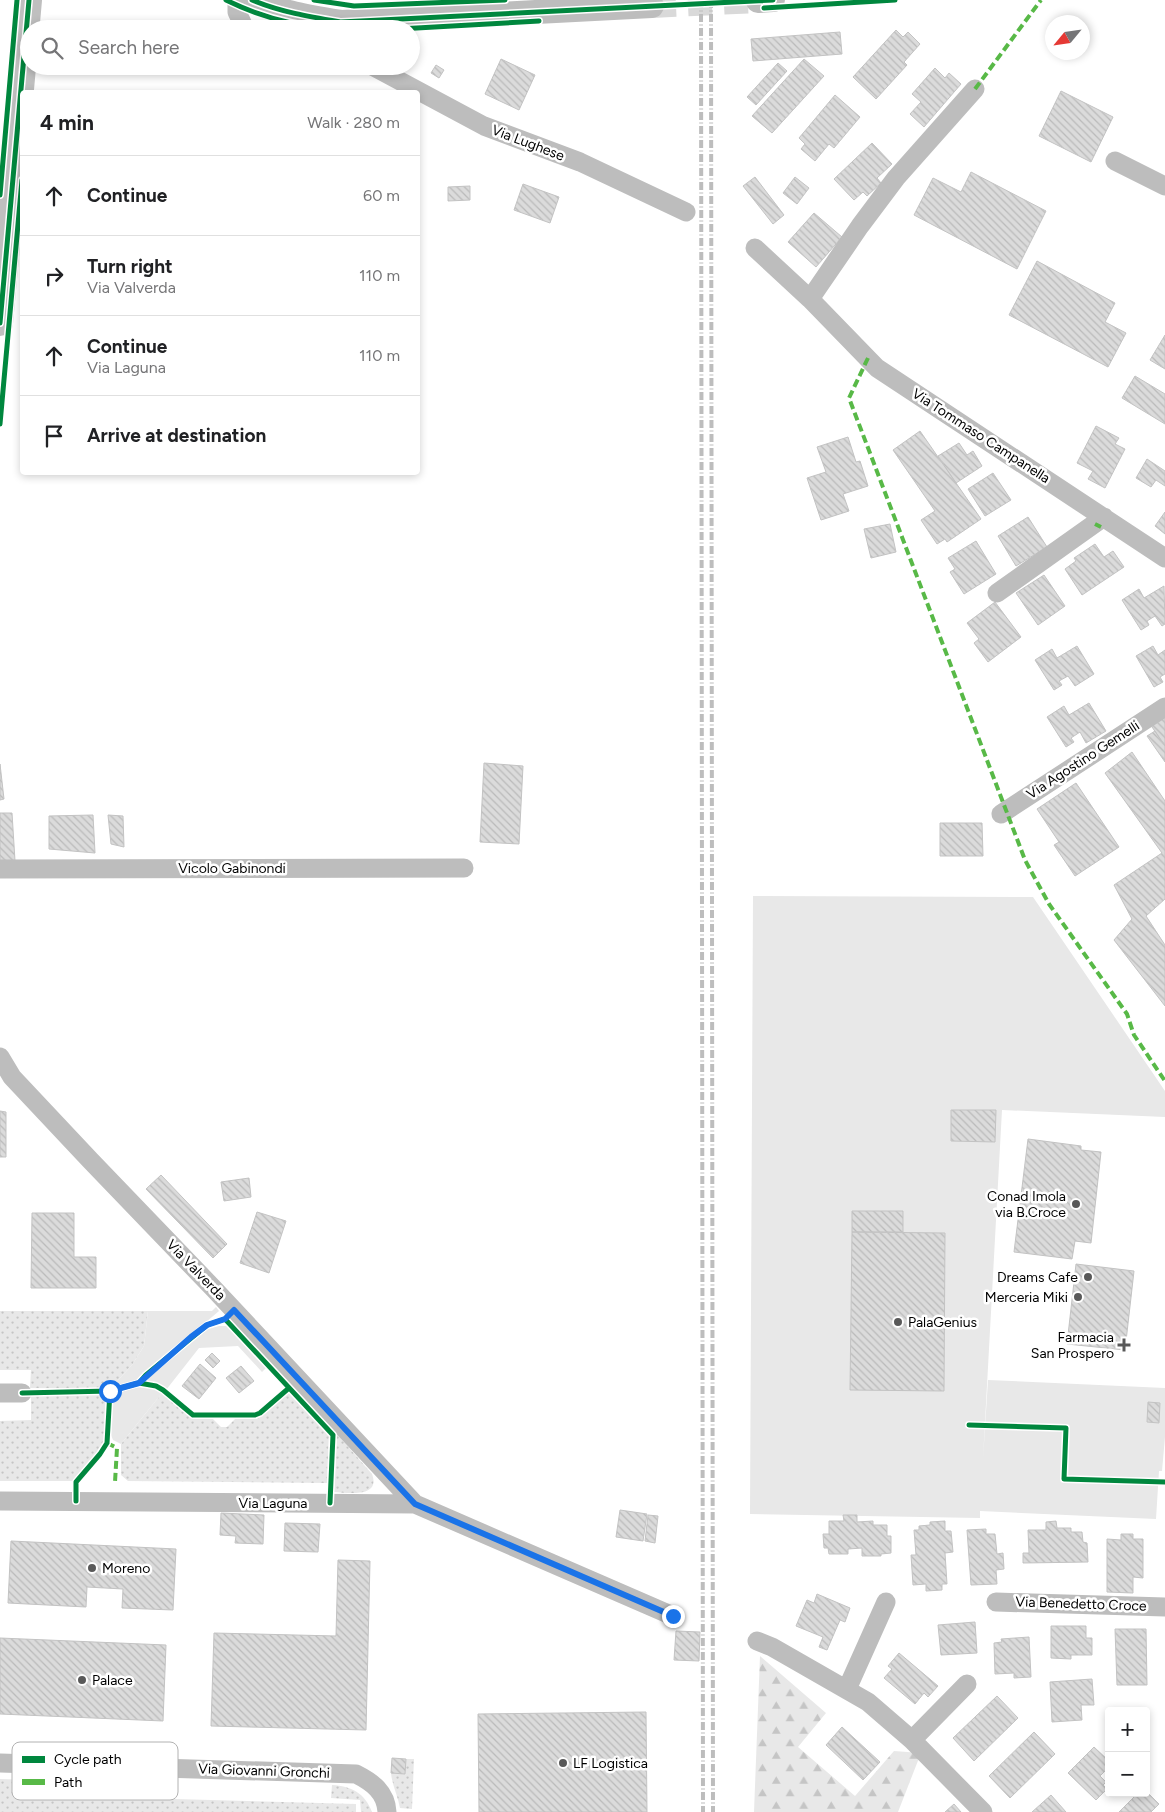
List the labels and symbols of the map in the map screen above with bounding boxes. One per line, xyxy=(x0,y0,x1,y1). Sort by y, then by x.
north arrow xyxy=(1045,15,1090,60)
street label: Via Lughese xyxy=(489,121,567,165)
street label: Via Tommaso Campanella xyxy=(909,385,1053,487)
street label: Via Agostino Gemelli xyxy=(1023,717,1143,803)
street label: Vicolo Gabinondi xyxy=(178,860,286,877)
place label: Conad Imola via B.Croce xyxy=(987,1188,1066,1221)
marker: Conad Imola via B.Croce xyxy=(1070,1198,1082,1210)
street label: Via Valverda xyxy=(163,1236,229,1304)
place label: Dreams Cafe xyxy=(997,1269,1078,1286)
marker: Dreams Cafe xyxy=(1082,1271,1094,1283)
place label: Merceria Miki xyxy=(985,1289,1068,1306)
marker: Merceria Miki xyxy=(1072,1291,1084,1303)
place label: PalaGenius xyxy=(908,1314,977,1331)
marker: PalaGenius xyxy=(892,1316,904,1328)
place label: Farmacia San Prospero xyxy=(1031,1329,1114,1362)
marker: Farmacia San Prospero xyxy=(1118,1339,1130,1351)
route start xyxy=(99,1380,122,1403)
street label: Via Laguna xyxy=(239,1495,307,1512)
place label: Moreno xyxy=(102,1560,150,1577)
marker: Moreno xyxy=(86,1562,98,1574)
street label: Via Benedetto Croce xyxy=(1015,1593,1147,1615)
route end xyxy=(662,1605,685,1628)
place label: Palace xyxy=(92,1672,133,1689)
marker: Palace xyxy=(76,1674,88,1686)
legend xyxy=(12,1742,178,1800)
text: Cycle path xyxy=(54,1751,122,1768)
place label: LF Logistica xyxy=(573,1755,648,1772)
marker: LF Logistica xyxy=(557,1757,569,1769)
street label: Via Giovanni Gronchi xyxy=(198,1760,330,1782)
text: Path xyxy=(54,1774,82,1791)

